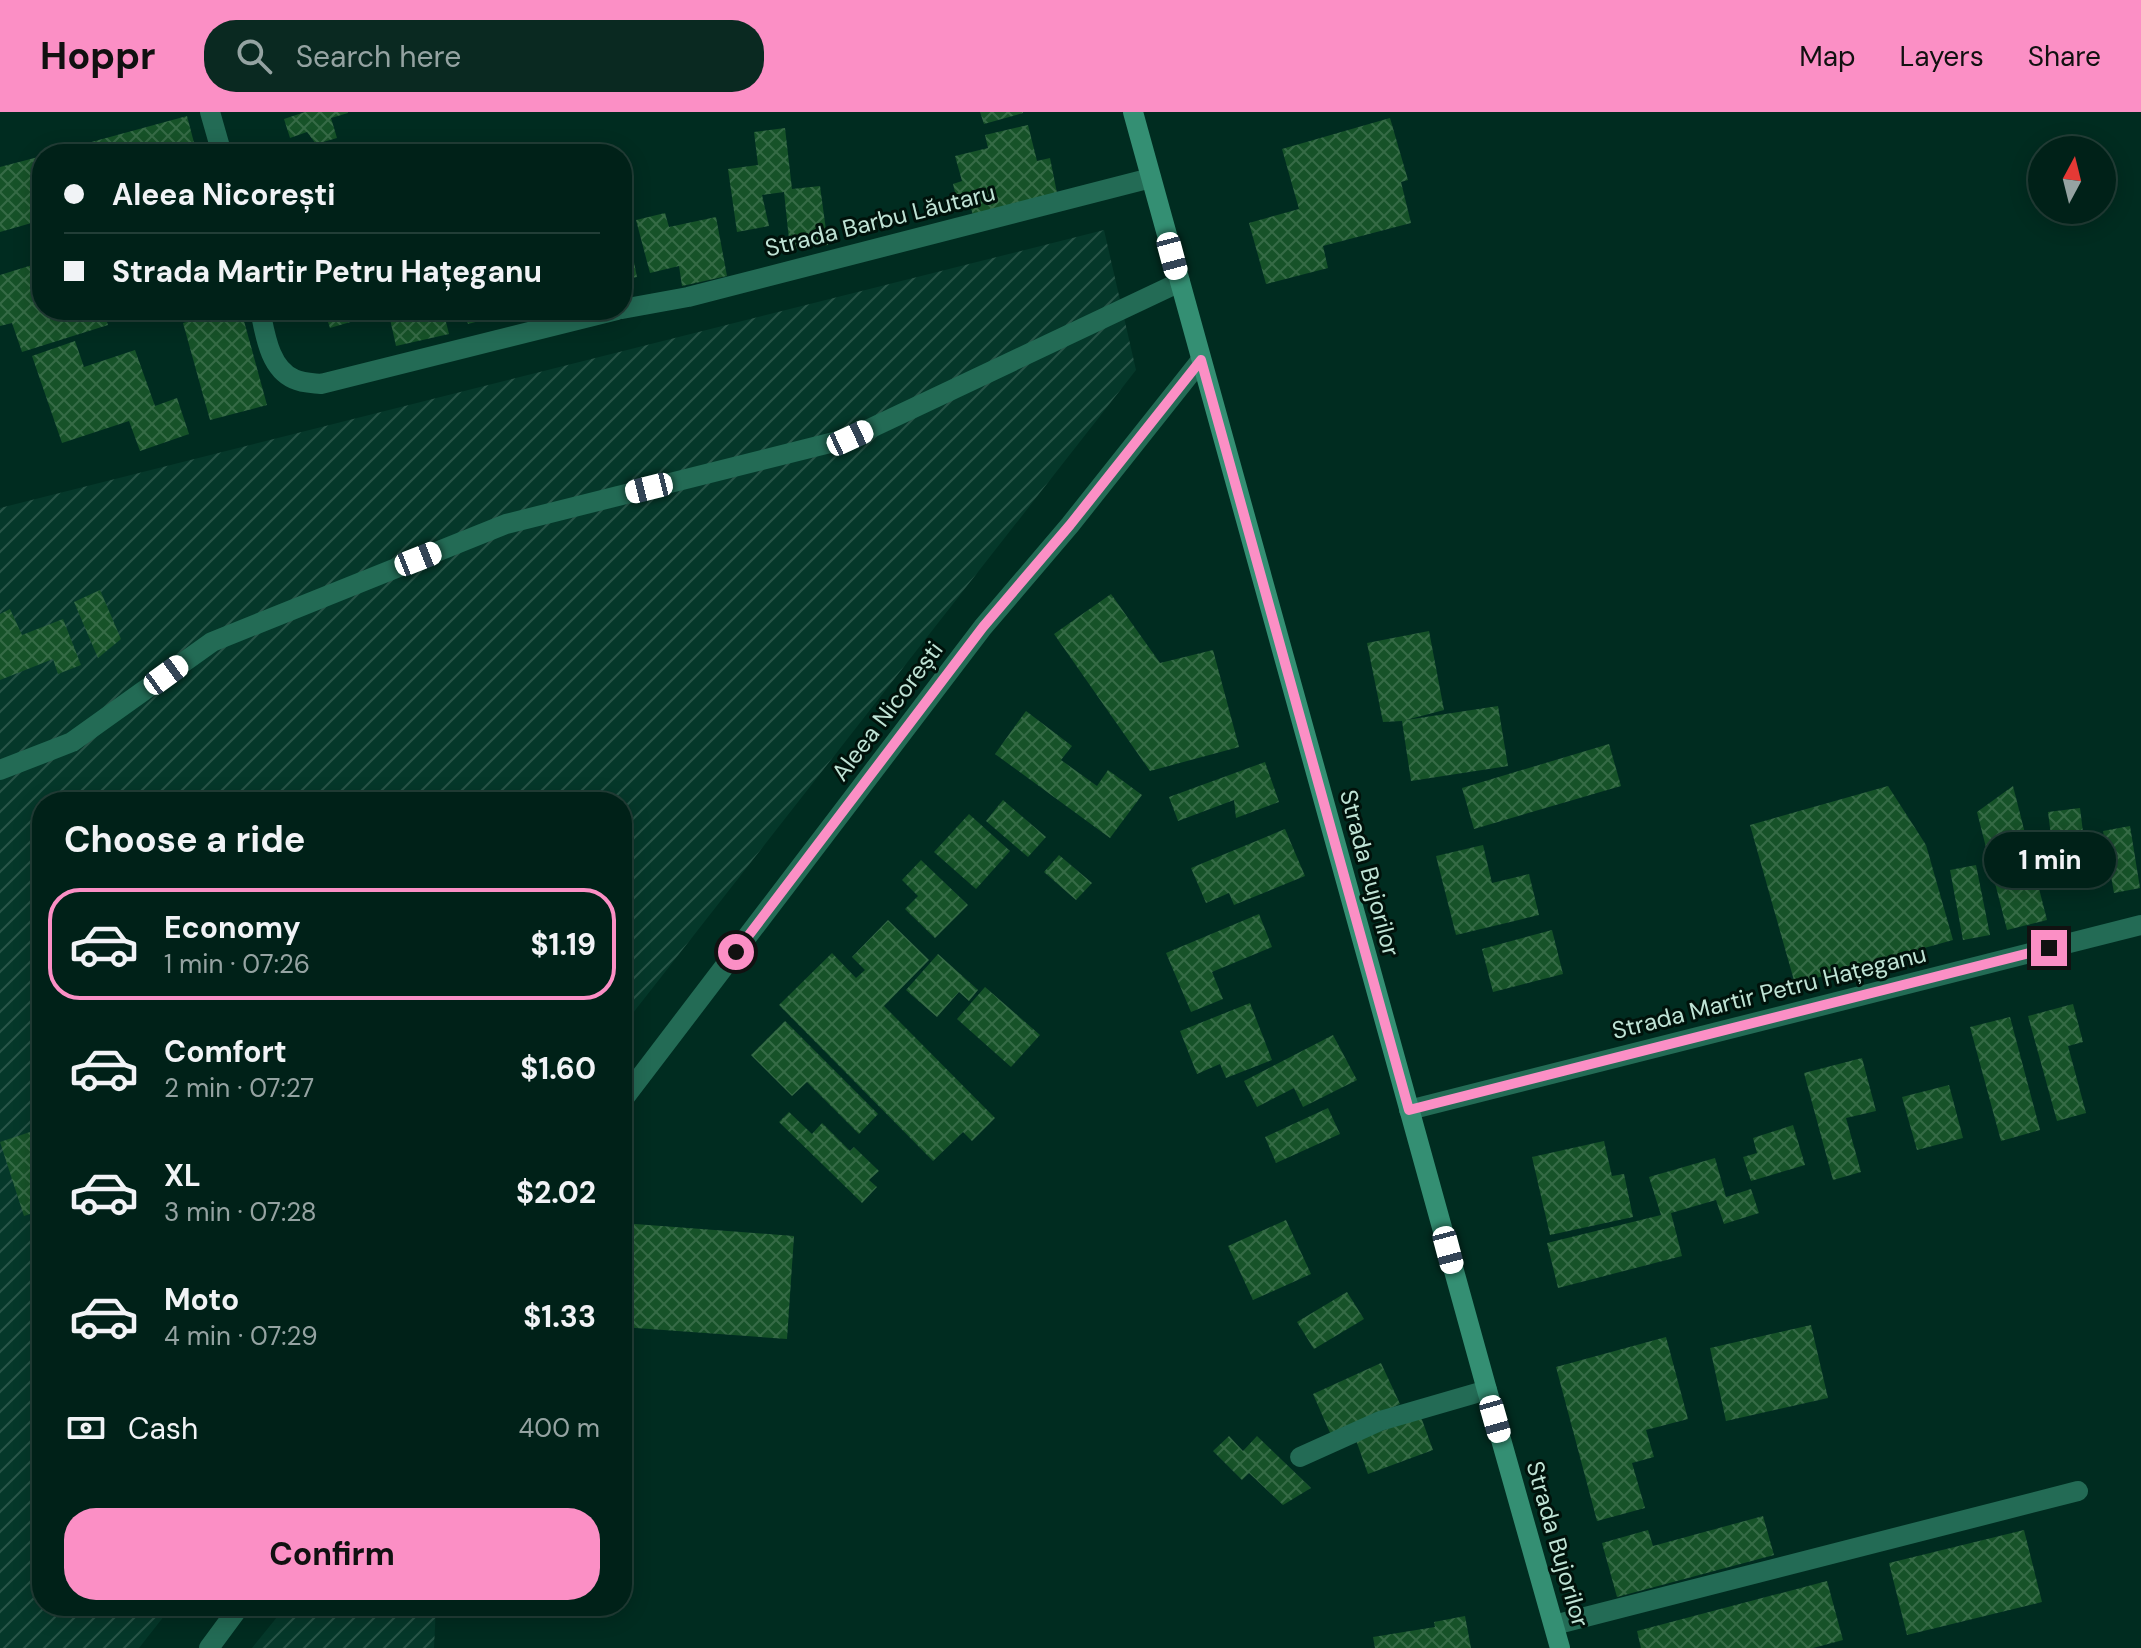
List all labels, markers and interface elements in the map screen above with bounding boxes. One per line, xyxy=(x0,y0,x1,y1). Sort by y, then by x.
search box xyxy=(204,20,764,92)
text: Hoppr xyxy=(40,31,156,81)
icon: search xyxy=(232,34,276,78)
text: Search here xyxy=(296,37,461,76)
text: Map xyxy=(1799,38,1856,75)
text: Layers xyxy=(1900,38,1984,75)
text: Share xyxy=(2028,38,2101,75)
north arrow xyxy=(2028,136,2116,224)
map controls xyxy=(2028,136,2116,224)
text: Aleea Nicorești xyxy=(112,175,335,214)
street label: Strada Barbu Lăutaru xyxy=(762,176,998,264)
car xyxy=(1154,230,1190,282)
text: Strada Martir Petru Hațeganu xyxy=(112,252,542,291)
car xyxy=(823,417,877,459)
car xyxy=(623,471,675,505)
car xyxy=(391,539,445,579)
street label: Aleea Nicorești xyxy=(824,635,950,787)
car xyxy=(140,651,192,699)
street label: Strada Bujorilor xyxy=(1333,786,1407,960)
text: Choose a ride xyxy=(64,816,305,863)
callout: 1 min xyxy=(1983,832,2115,888)
text: 1 min xyxy=(2018,843,2082,877)
icon: car xyxy=(68,908,140,980)
text: Economy xyxy=(164,908,301,947)
text: $1.19 xyxy=(530,925,596,964)
route end xyxy=(2031,930,2067,966)
route start xyxy=(718,934,754,970)
street label: Strada Martir Petru Hațeganu xyxy=(1609,938,1929,1046)
text: 1 min · 07:26 xyxy=(164,947,310,981)
icon: car xyxy=(68,1032,140,1104)
text: Comfort xyxy=(164,1032,287,1071)
text: $1.60 xyxy=(520,1049,596,1088)
text: 2 min · 07:27 xyxy=(164,1071,314,1105)
icon: car xyxy=(68,1156,140,1228)
text: XL xyxy=(164,1156,201,1195)
text: $2.02 xyxy=(516,1173,596,1212)
text: 3 min · 07:28 xyxy=(164,1195,317,1229)
car xyxy=(1430,1224,1466,1276)
icon: car xyxy=(68,1280,140,1352)
text: Moto xyxy=(164,1280,239,1319)
text: $1.33 xyxy=(523,1297,596,1336)
text: 4 min · 07:29 xyxy=(164,1319,318,1353)
car xyxy=(1477,1393,1513,1445)
icon: cash xyxy=(64,1406,108,1450)
text: Cash xyxy=(128,1409,198,1448)
text: 400 m xyxy=(519,1411,600,1445)
street label: Strada Bujorilor xyxy=(1520,1457,1597,1631)
button: Confirm xyxy=(64,1508,600,1600)

